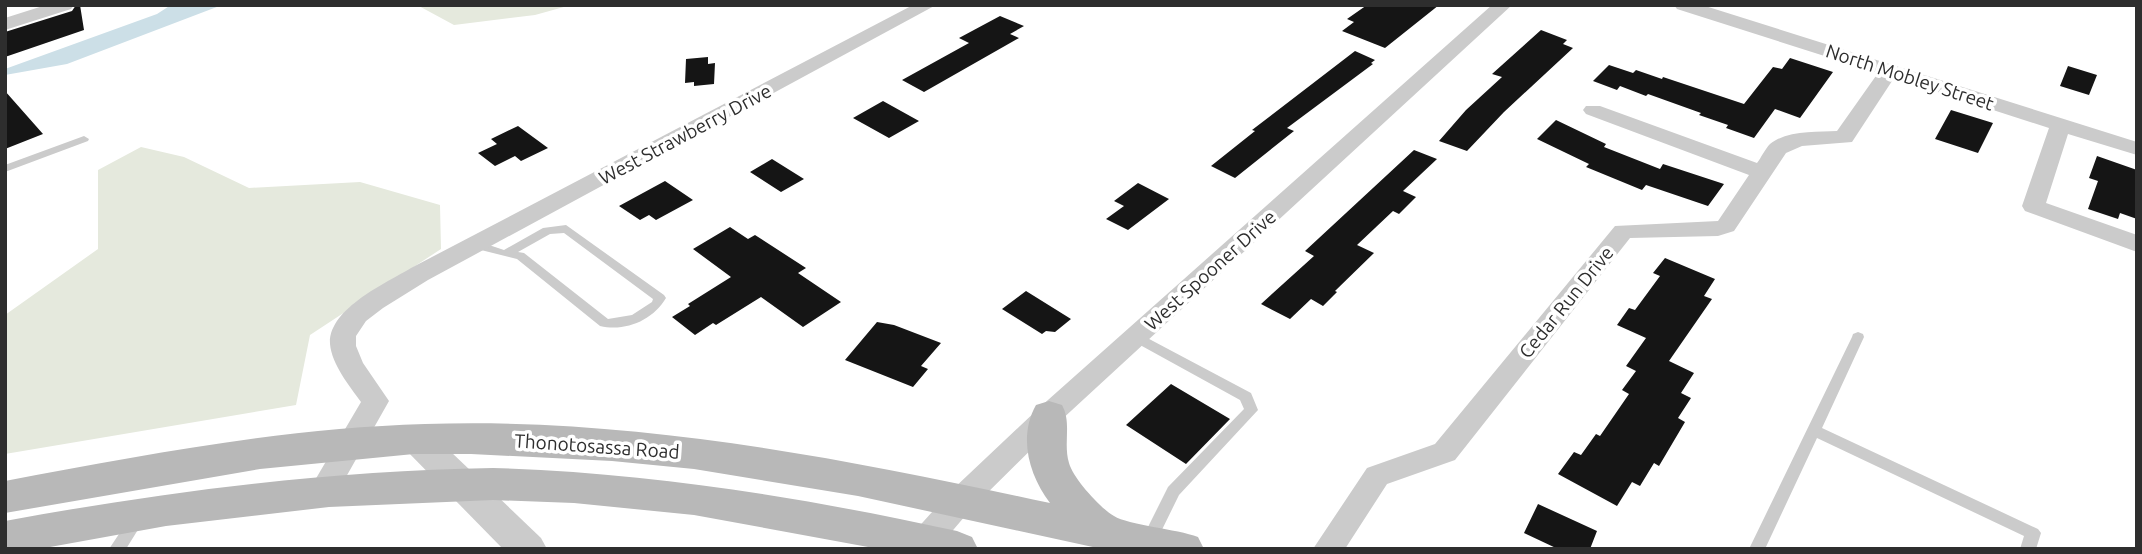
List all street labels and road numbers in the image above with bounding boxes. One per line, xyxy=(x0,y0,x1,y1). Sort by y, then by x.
street label: North Mobley Street xyxy=(1823,39,1997,115)
street label: West Strawberry Drive xyxy=(595,79,775,189)
street label: West Spooner Drive xyxy=(1140,205,1280,335)
street label: Cedar Run Drive xyxy=(1514,242,1618,362)
street label: Thonotosassa Road xyxy=(514,429,680,463)

